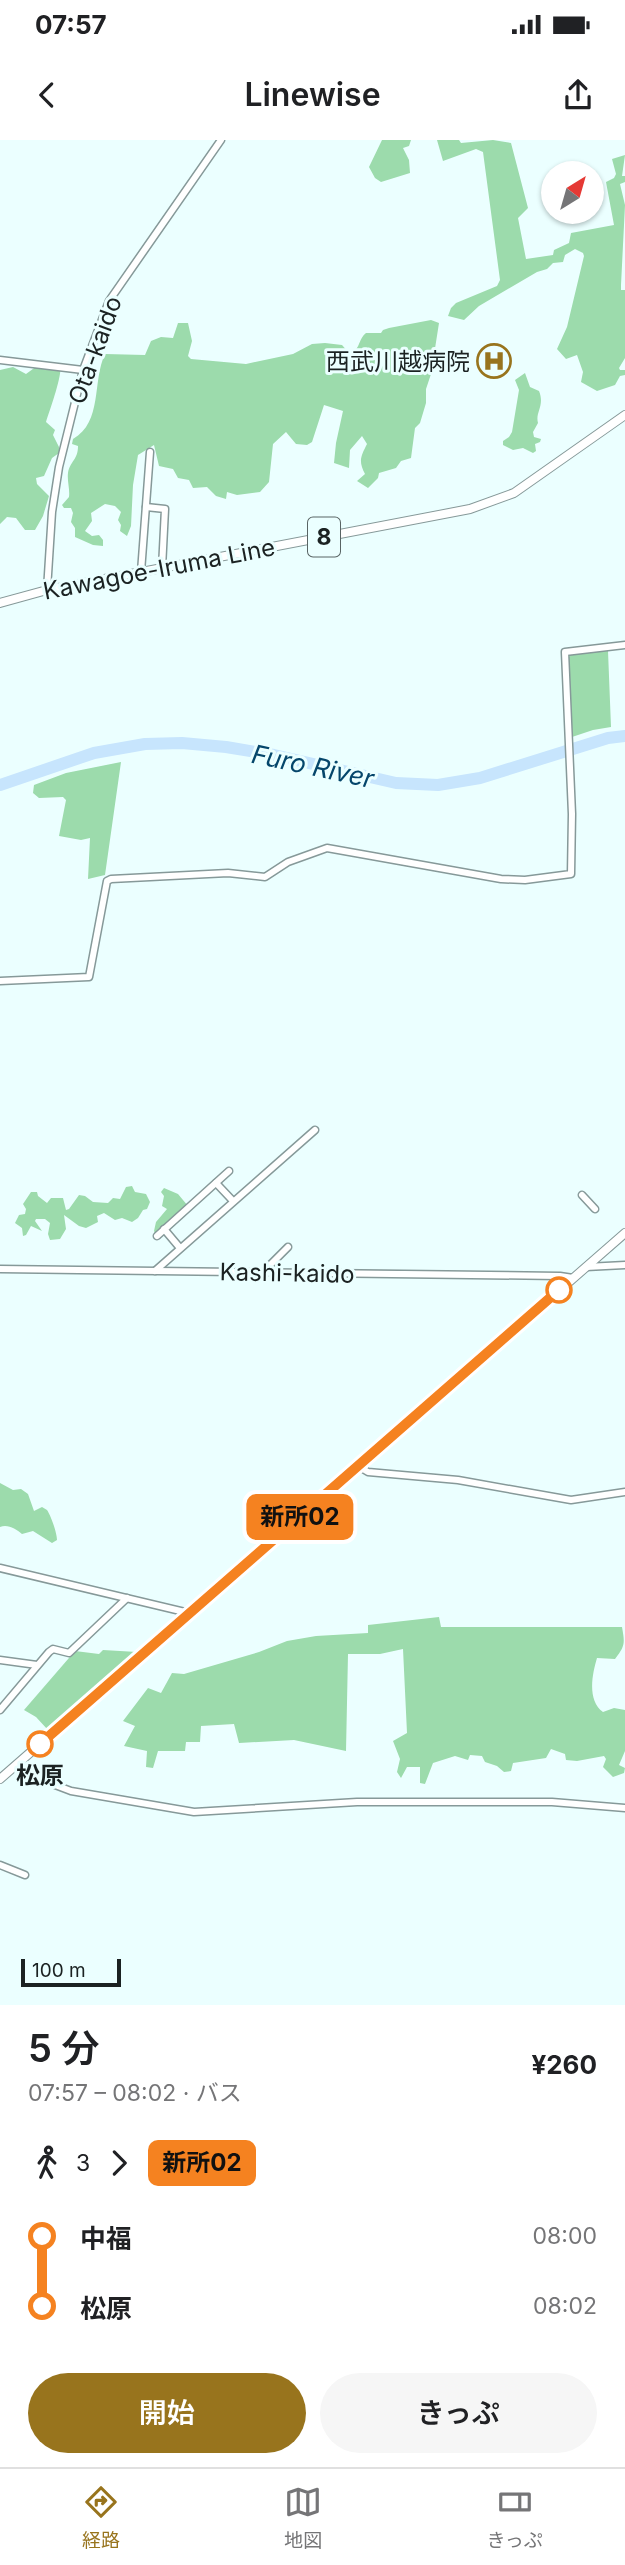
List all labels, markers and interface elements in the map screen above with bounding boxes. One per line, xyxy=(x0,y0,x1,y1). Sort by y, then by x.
text: 07:57 xyxy=(35,9,107,40)
text: Linewise xyxy=(244,75,381,114)
icon: back xyxy=(28,76,66,114)
icon: share xyxy=(559,76,597,114)
north arrow xyxy=(541,161,604,224)
map controls xyxy=(541,161,604,224)
street label: Ota-kaido xyxy=(62,292,128,408)
hospital icon: 西武川越病院 xyxy=(475,342,513,380)
place label: 西武川越病院 xyxy=(326,347,470,376)
road number: 8 xyxy=(308,518,340,556)
street label: Kawagoe-Iruma Line xyxy=(41,532,277,606)
water label: Furo River xyxy=(249,738,378,794)
street label: Kashi-kaido xyxy=(219,1257,355,1289)
unlabelled marker xyxy=(546,1277,572,1303)
line badge: 新所02 xyxy=(251,1494,349,1540)
text: 新所02 xyxy=(260,1502,340,1531)
marker: 松原 xyxy=(27,1731,53,1757)
place label: 松原 xyxy=(16,1761,64,1790)
scale bar xyxy=(21,1956,121,1988)
text: 100 m xyxy=(32,1959,86,1982)
text: 5 分 xyxy=(28,2025,99,2071)
text: ¥260 xyxy=(531,2049,597,2080)
text: 07:57 – 08:02 · バス xyxy=(28,2079,242,2107)
icon: walk xyxy=(28,2144,66,2182)
icon: forward xyxy=(100,2144,138,2182)
text: 新所02 xyxy=(162,2148,242,2177)
text: 3 xyxy=(76,2149,90,2177)
text: 08:00 xyxy=(533,2222,597,2250)
text: 中福 xyxy=(80,2223,132,2254)
text: 08:02 xyxy=(533,2292,597,2320)
text: 松原 xyxy=(80,2293,132,2324)
button: 開始 xyxy=(28,2373,306,2453)
button: きっぷ xyxy=(320,2373,597,2453)
tab: 経路 xyxy=(82,2483,120,2552)
tab: 地図 xyxy=(284,2483,322,2552)
tab: きっぷ xyxy=(487,2483,543,2552)

